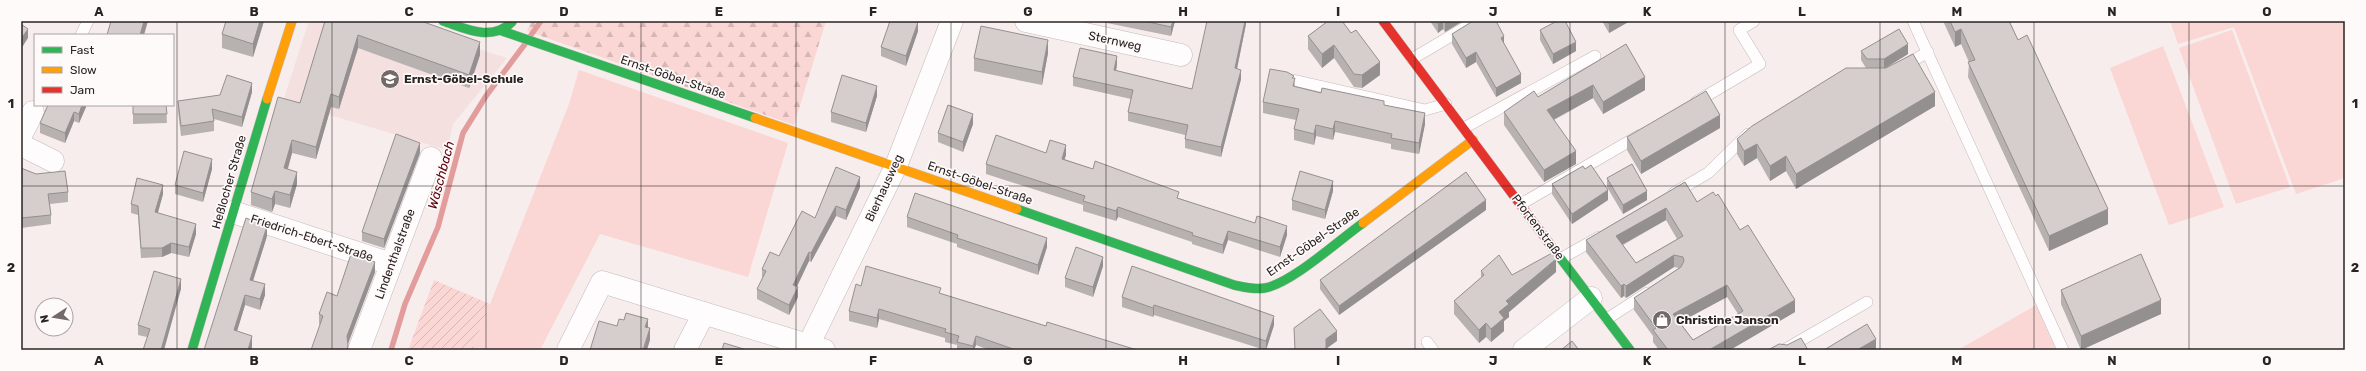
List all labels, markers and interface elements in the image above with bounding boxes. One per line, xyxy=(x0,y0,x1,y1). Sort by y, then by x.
text: A xyxy=(94,4,104,19)
text: B xyxy=(249,4,259,19)
text: C xyxy=(404,4,414,19)
text: D xyxy=(559,4,569,19)
text: E xyxy=(715,4,723,19)
text: F xyxy=(869,4,877,19)
text: G xyxy=(1023,4,1033,19)
text: H xyxy=(1178,4,1188,19)
text: I xyxy=(1336,4,1340,19)
text: J xyxy=(1489,4,1497,19)
text: K xyxy=(1643,4,1652,19)
text: L xyxy=(1798,4,1806,19)
text: M xyxy=(1952,4,1962,19)
text: N xyxy=(2107,4,2117,19)
text: O xyxy=(2262,4,2272,19)
street label: Sternweg xyxy=(1087,29,1143,53)
legend xyxy=(34,34,174,106)
text: Fast xyxy=(70,43,94,57)
street label: Ernst-Göbel-Straße xyxy=(619,52,728,102)
text: Slow xyxy=(70,63,97,77)
school or university icon: Ernst-Göbel-Schule xyxy=(379,68,401,90)
place label: Ernst-Göbel-Schule xyxy=(404,72,524,86)
text: Jam xyxy=(70,83,95,97)
text: 1 xyxy=(8,96,14,111)
text: 1 xyxy=(2352,96,2358,111)
street label: Heßlocher Straße xyxy=(209,133,249,231)
water label: Wäschbach xyxy=(425,139,457,211)
street label: Bierhausweg xyxy=(862,152,906,224)
street label: Ernst-Göbel-Straße xyxy=(926,158,1035,208)
street label: Pfortenstraße xyxy=(1509,192,1567,263)
street label: Ernst-Göbel-Straße xyxy=(1264,205,1362,279)
street label: Lindenthalstraße xyxy=(372,207,418,301)
street label: Friedrich-Ebert-Straße xyxy=(249,212,375,265)
text: 2 xyxy=(7,260,15,275)
text: 2 xyxy=(2351,260,2359,275)
north arrow xyxy=(34,297,74,337)
shop icon: Christine Janson xyxy=(1651,309,1673,331)
place label: Christine Janson xyxy=(1676,313,1779,327)
text: N xyxy=(38,314,52,324)
text: A xyxy=(94,353,104,368)
text: B xyxy=(249,353,259,368)
text: C xyxy=(404,353,414,368)
text: D xyxy=(559,353,569,368)
text: E xyxy=(715,353,723,368)
text: F xyxy=(869,353,877,368)
text: G xyxy=(1023,353,1033,368)
text: H xyxy=(1178,353,1188,368)
text: I xyxy=(1336,353,1340,368)
text: J xyxy=(1489,353,1497,368)
text: K xyxy=(1643,353,1652,368)
text: L xyxy=(1798,353,1806,368)
text: M xyxy=(1952,353,1962,368)
text: N xyxy=(2107,353,2117,368)
text: O xyxy=(2262,353,2272,368)

